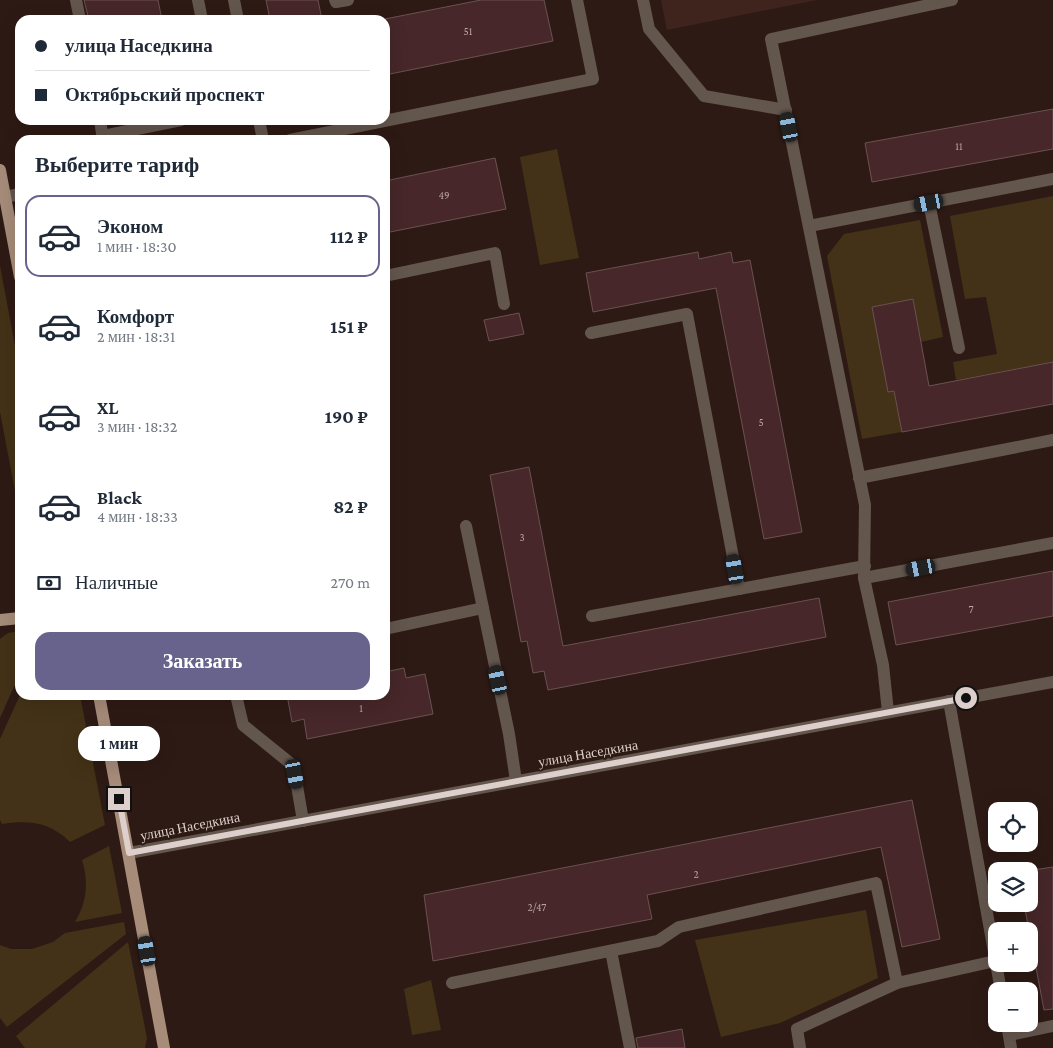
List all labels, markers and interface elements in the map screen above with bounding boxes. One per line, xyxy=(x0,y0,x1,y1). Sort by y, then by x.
house number: 51 xyxy=(464,25,473,37)
text: улица Наседкина xyxy=(65,35,213,56)
text: Октябрьский проспект xyxy=(65,84,264,105)
car xyxy=(778,111,799,143)
house number: 11 xyxy=(955,140,963,152)
text: Выберите тариф xyxy=(35,152,199,177)
house number: 49 xyxy=(438,189,450,201)
car xyxy=(912,193,945,213)
icon: car xyxy=(37,214,82,259)
text: Эконом xyxy=(97,216,163,237)
text: 112 ₽ xyxy=(330,226,368,247)
text: 1 мин · 18:30 xyxy=(97,238,177,255)
icon: car xyxy=(37,304,82,349)
text: Комфорт xyxy=(97,306,174,327)
text: 151 ₽ xyxy=(330,316,368,337)
text: 2 мин · 18:31 xyxy=(97,328,175,345)
icon: car xyxy=(37,394,82,439)
text: XL xyxy=(97,397,119,418)
text: 190 ₽ xyxy=(325,406,368,427)
house number: 5 xyxy=(758,416,764,428)
text: 3 мин · 18:32 xyxy=(97,418,177,435)
icon: car xyxy=(37,484,82,529)
text: Black xyxy=(97,487,142,508)
text: 82 ₽ xyxy=(333,496,368,517)
text: 4 мин · 18:33 xyxy=(97,508,178,525)
house number: 3 xyxy=(519,531,525,543)
car xyxy=(725,553,744,585)
car xyxy=(904,558,937,578)
icon: cash xyxy=(35,569,63,597)
text: Наличные xyxy=(75,572,158,593)
text: 270 m xyxy=(331,574,370,591)
house number: 7 xyxy=(968,603,974,615)
button: Заказать xyxy=(35,632,370,690)
car xyxy=(487,664,508,696)
route start xyxy=(955,687,977,709)
house number: 1 xyxy=(359,702,363,714)
callout: 1 мин xyxy=(78,726,160,762)
text: 1 мин xyxy=(100,735,138,752)
street label: улица Наседкина xyxy=(537,736,640,770)
car xyxy=(284,758,305,790)
route end xyxy=(108,788,130,810)
map controls xyxy=(988,802,1038,1032)
button: locate xyxy=(988,802,1038,852)
street label: улица Наседкина xyxy=(139,808,242,843)
button: layers xyxy=(988,862,1038,912)
house number: 2 xyxy=(693,868,699,880)
house number: 2/47 xyxy=(528,901,546,913)
button: + xyxy=(988,922,1038,972)
car xyxy=(137,935,156,967)
button: − xyxy=(988,982,1038,1032)

